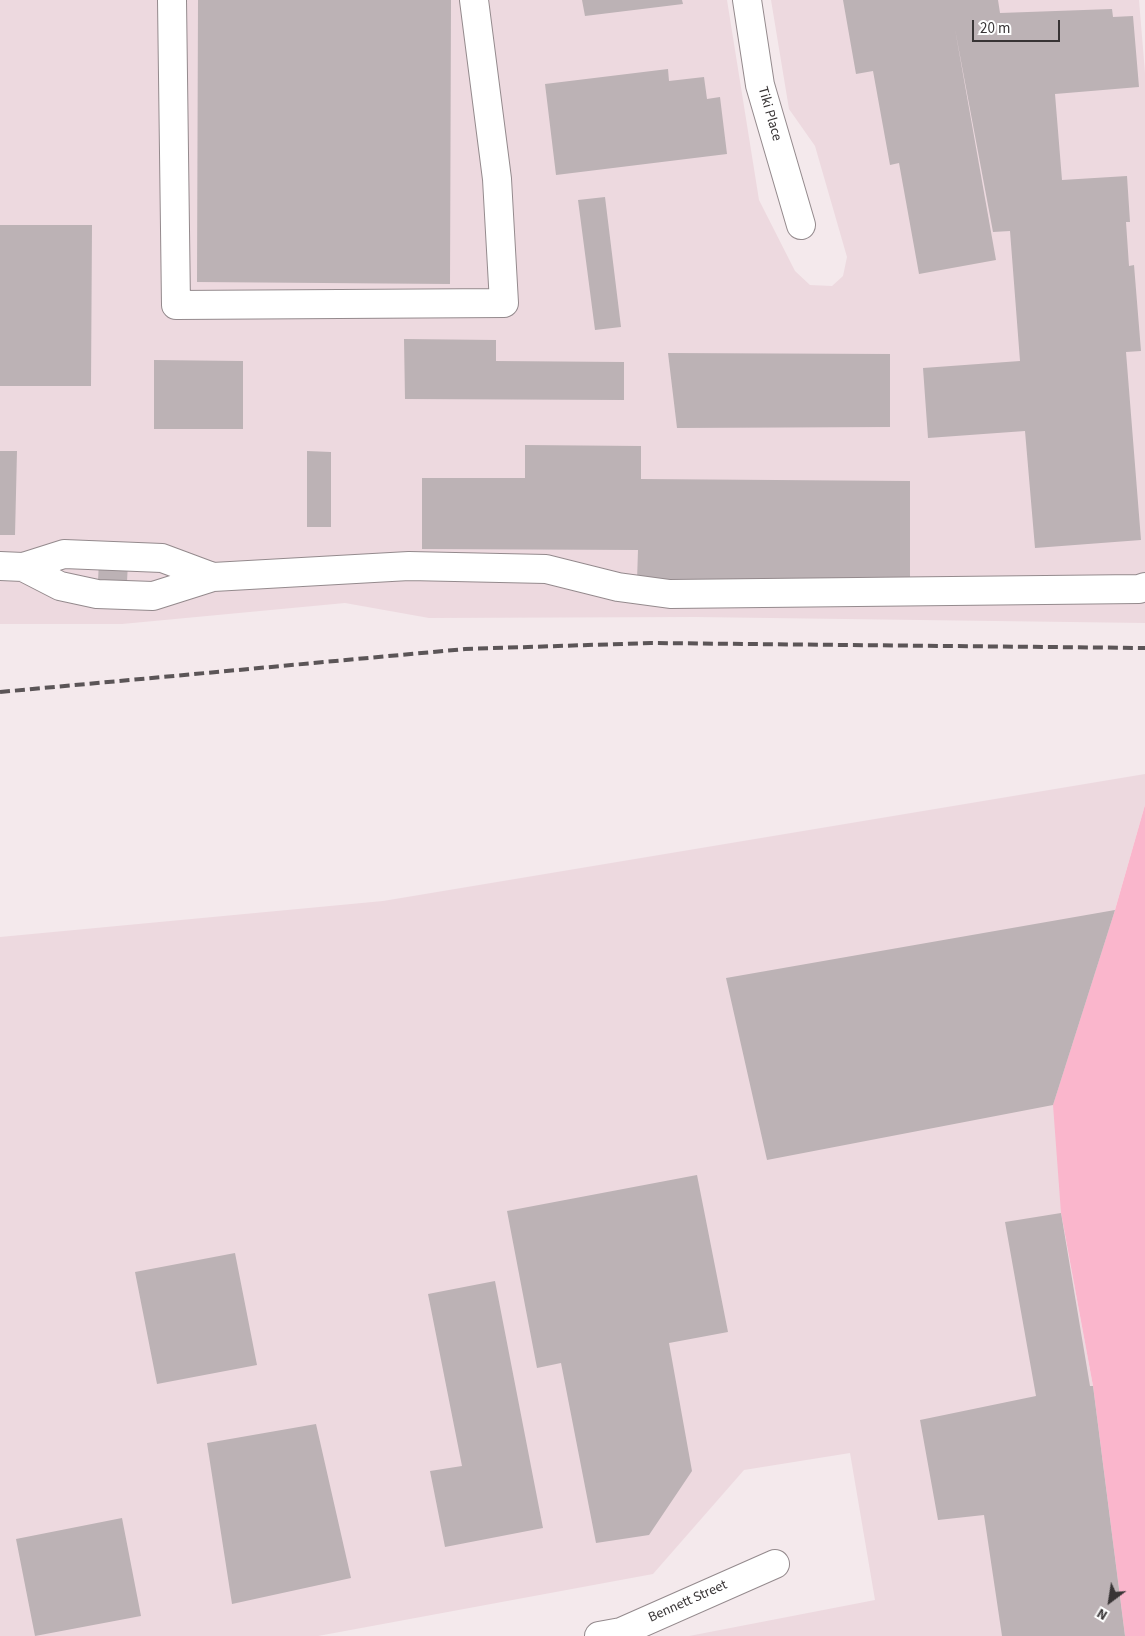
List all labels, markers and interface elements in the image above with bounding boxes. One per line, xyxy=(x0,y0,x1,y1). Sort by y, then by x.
scale bar xyxy=(975,10,1062,42)
text: 20 m xyxy=(980,18,1010,39)
street label: Tiki Place xyxy=(753,85,785,143)
north arrow xyxy=(1085,1576,1135,1626)
street label: Bennett Street xyxy=(646,1577,730,1627)
text: N xyxy=(1093,1603,1111,1625)

